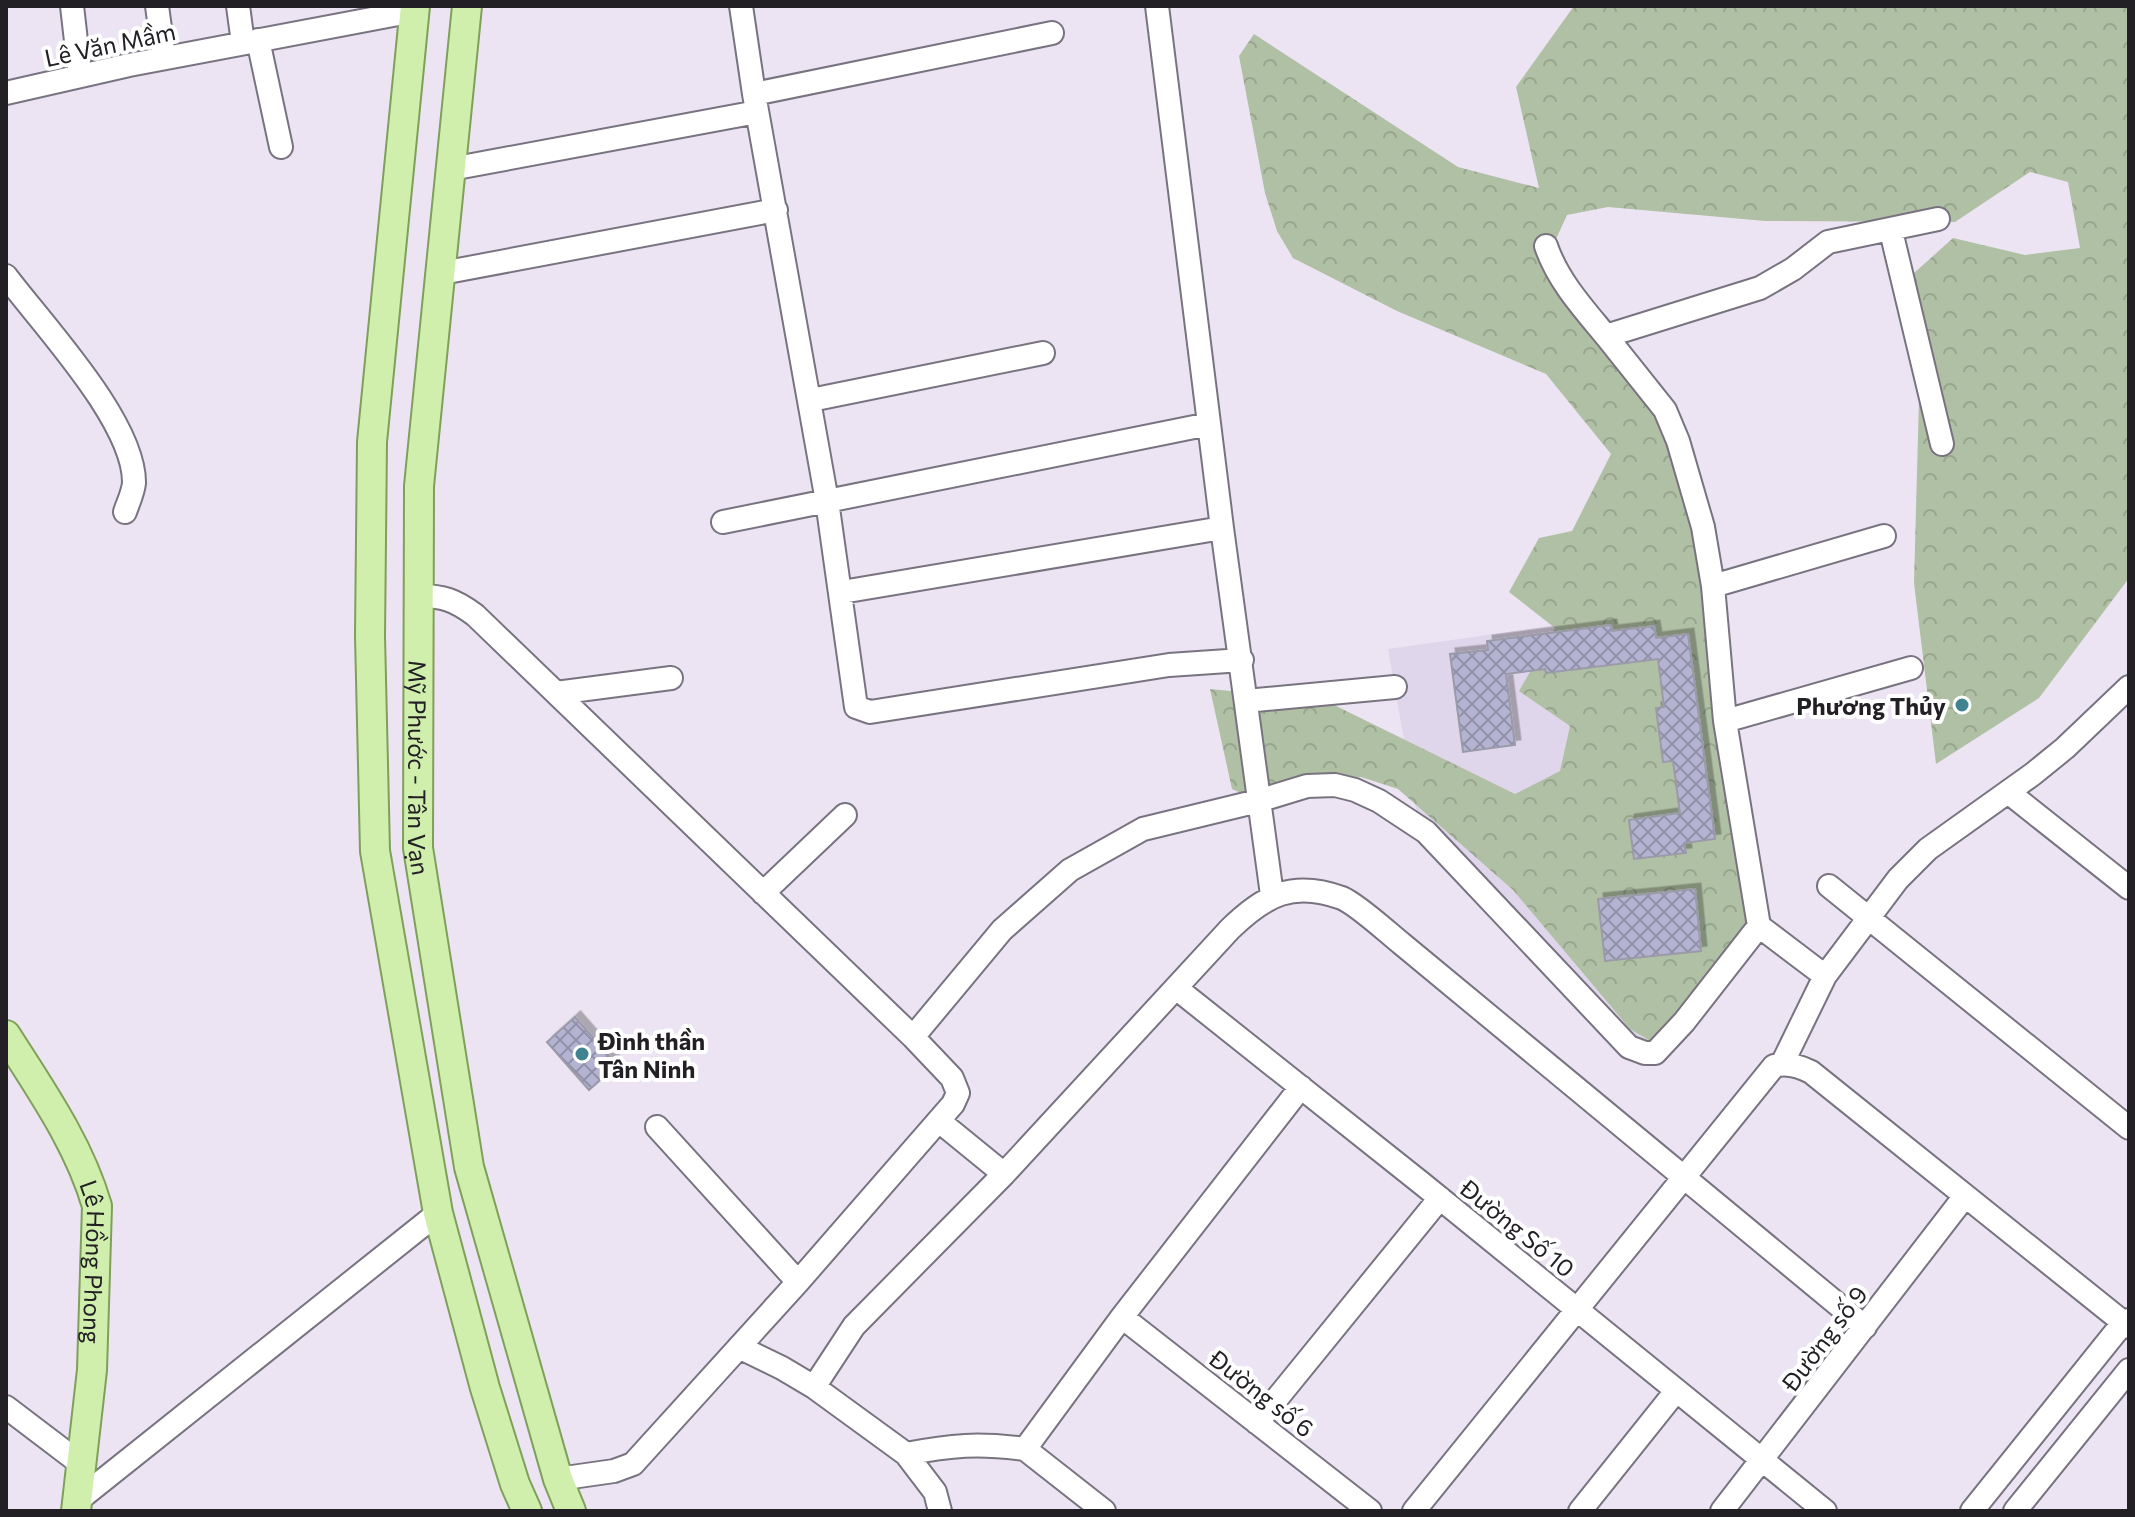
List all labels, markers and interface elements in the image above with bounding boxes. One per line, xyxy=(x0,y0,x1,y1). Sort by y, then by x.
street label: Lê Văn Mầm xyxy=(42,16,178,72)
street label: Mỹ Phước - Tân Vạn xyxy=(403,660,437,877)
place label: Phương Thủy xyxy=(1796,691,1946,720)
marker: Phương Thủy xyxy=(1953,696,1971,714)
place label: Đình thần Tân Ninh xyxy=(597,1026,705,1083)
marker: Đình thần Tân Ninh xyxy=(573,1045,591,1063)
street label: Đường Số 10 xyxy=(1454,1173,1581,1283)
street label: Lê Hồng Phong xyxy=(75,1176,112,1344)
street label: Đường số 9 xyxy=(1775,1280,1873,1397)
street label: Đường số 6 xyxy=(1203,1343,1320,1443)

